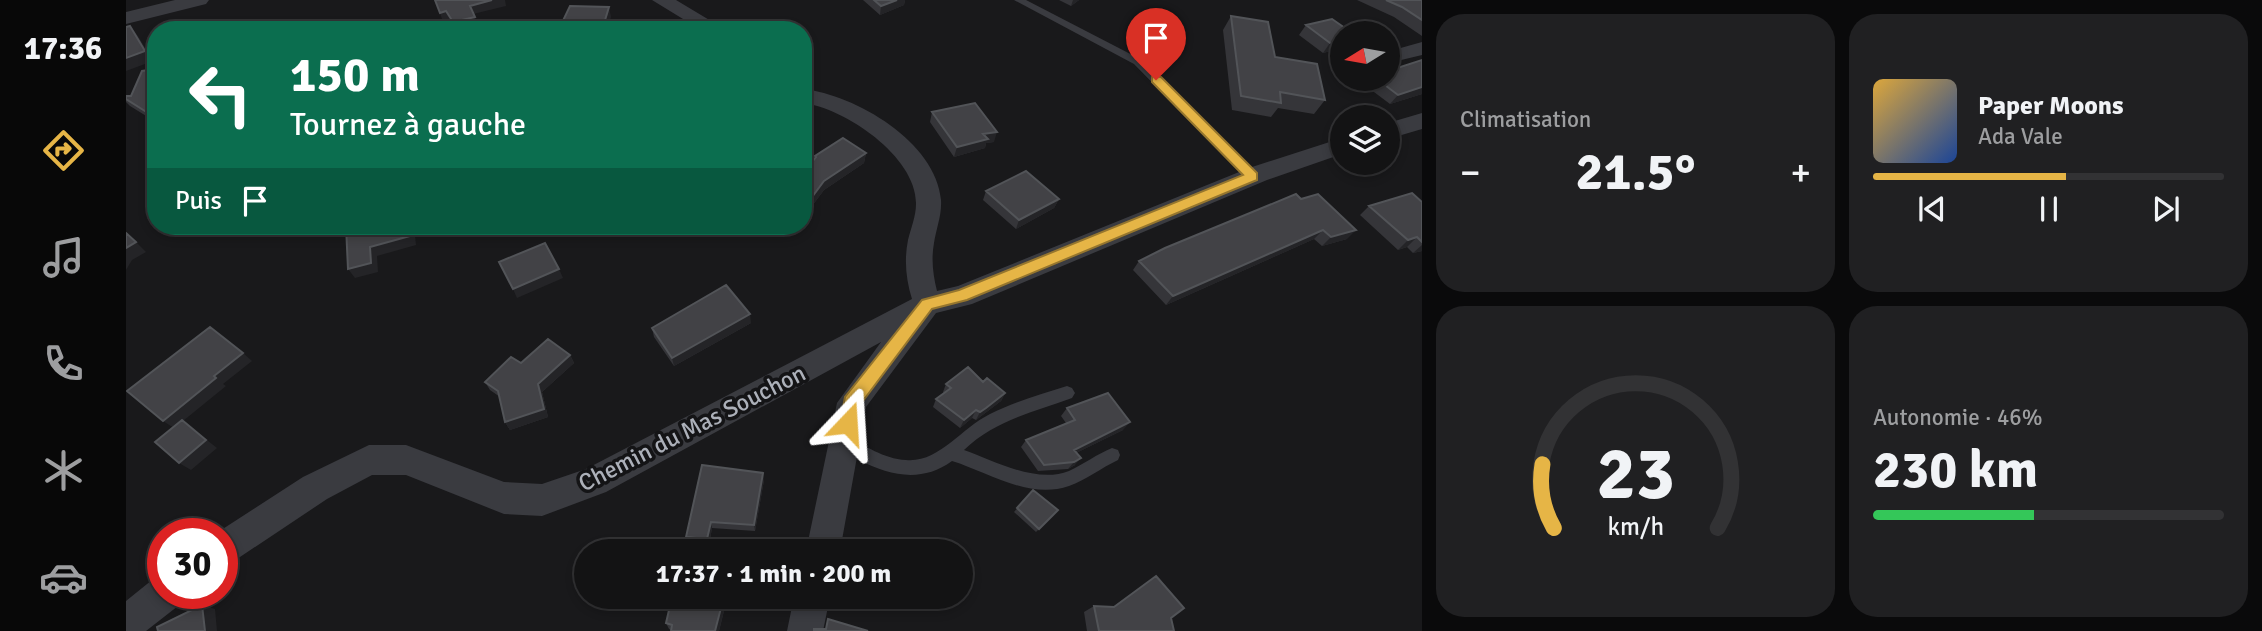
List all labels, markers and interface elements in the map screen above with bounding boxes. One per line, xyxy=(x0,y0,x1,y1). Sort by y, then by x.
pin xyxy=(1126,8,1186,80)
icon: arrive xyxy=(1137,19,1175,57)
north arrow xyxy=(1330,21,1400,91)
map controls xyxy=(1330,21,1400,175)
text: 17:36 xyxy=(24,29,102,68)
text: 150 m xyxy=(290,45,420,105)
icon: left xyxy=(175,49,266,140)
text: Paper Moons xyxy=(1978,90,2124,122)
text: Tournez à gauche xyxy=(290,105,526,144)
button: layers xyxy=(1330,105,1400,175)
text: Climatisation xyxy=(1460,105,1591,134)
text: Ada Vale xyxy=(1978,122,2063,151)
icon: directions xyxy=(39,126,88,175)
text: 21.5° xyxy=(1576,140,1695,204)
text: − xyxy=(1460,149,1481,196)
text: + xyxy=(1790,149,1811,196)
icon: arrive xyxy=(236,182,274,220)
text: Puis xyxy=(175,185,222,217)
icon: previous xyxy=(1913,190,1951,228)
icon: pause xyxy=(2030,190,2068,228)
icon: next xyxy=(2147,190,2185,228)
icon: music xyxy=(39,233,88,282)
icon: phone xyxy=(39,339,88,388)
street label: Chemin du Mas Souchon xyxy=(573,358,811,498)
position arrow xyxy=(811,386,885,460)
text: Autonomie · 46% xyxy=(1873,403,2043,432)
text: 23 xyxy=(1596,430,1675,519)
text: 230 km xyxy=(1873,438,2038,502)
icon: climate xyxy=(39,446,88,495)
text: km/h xyxy=(1607,510,1664,541)
speed limit sign: 30 xyxy=(147,518,238,609)
icon: car xyxy=(39,553,88,602)
text: 17:37 · 1 min · 200 m xyxy=(656,558,891,590)

